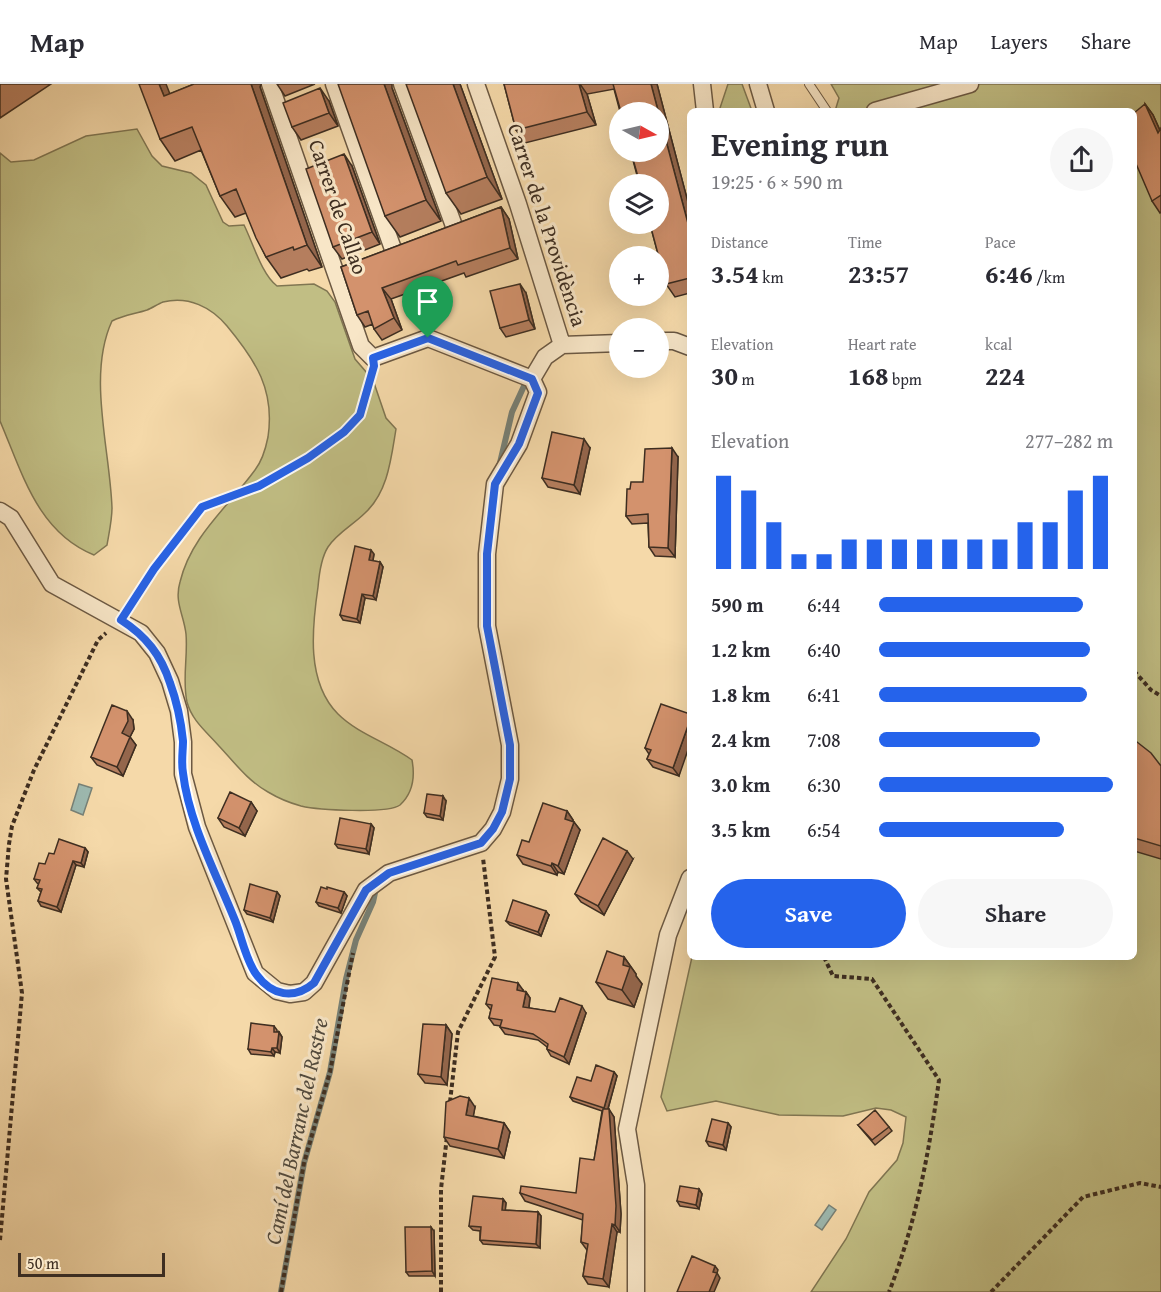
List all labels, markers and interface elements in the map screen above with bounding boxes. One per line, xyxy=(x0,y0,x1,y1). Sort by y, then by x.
text: Map xyxy=(30,21,84,62)
text: Map xyxy=(919,26,958,57)
text: Layers xyxy=(991,26,1048,57)
text: Share xyxy=(1081,26,1131,57)
north arrow xyxy=(609,102,669,162)
map controls xyxy=(609,102,669,378)
street label: Carrer de la Providència xyxy=(500,119,595,330)
text: Evening run xyxy=(711,120,888,168)
button: share xyxy=(1050,128,1113,191)
street label: Carrer de Callao xyxy=(301,135,376,279)
text: 19:25 · 6 × 590 m xyxy=(711,167,843,196)
button: layers xyxy=(609,174,669,234)
text: Distance xyxy=(711,230,768,254)
text: Time xyxy=(848,230,882,254)
text: Pace xyxy=(985,230,1016,254)
button: + xyxy=(609,246,669,306)
text: 3.54 xyxy=(711,254,759,293)
text: 23:57 xyxy=(848,254,909,293)
text: 6:46 xyxy=(985,254,1033,293)
text: km xyxy=(759,265,783,289)
text: /km xyxy=(1033,265,1065,289)
pin xyxy=(402,276,453,338)
icon: arrive xyxy=(411,285,444,318)
button: − xyxy=(609,318,669,378)
text: Elevation xyxy=(711,332,774,356)
text: Heart rate xyxy=(848,332,917,356)
text: kcal xyxy=(985,332,1012,356)
text: 30 xyxy=(711,356,738,395)
text: 168 xyxy=(848,356,888,395)
text: 224 xyxy=(985,356,1025,395)
text: m xyxy=(738,367,755,391)
text: bpm xyxy=(888,367,922,391)
text: Elevation xyxy=(711,426,789,455)
text: 277–282 m xyxy=(1025,426,1113,455)
text: 590 m xyxy=(711,590,764,619)
text: 6:44 xyxy=(807,590,841,619)
text: 1.2 km xyxy=(711,635,770,664)
text: 6:40 xyxy=(807,635,841,664)
text: 1.8 km xyxy=(711,680,770,709)
text: 6:41 xyxy=(807,680,841,709)
text: 2.4 km xyxy=(711,725,770,754)
text: 7:08 xyxy=(807,725,841,754)
text: 3.0 km xyxy=(711,770,770,799)
text: 6:30 xyxy=(807,770,841,799)
text: 3.5 km xyxy=(711,815,770,844)
text: 6:54 xyxy=(807,815,841,844)
button: Save xyxy=(711,879,906,948)
button: Share xyxy=(918,879,1113,948)
water label: Camí del Barranc del Rastre xyxy=(256,1015,336,1247)
scale bar xyxy=(18,1250,165,1278)
text: 50 m xyxy=(27,1251,59,1275)

